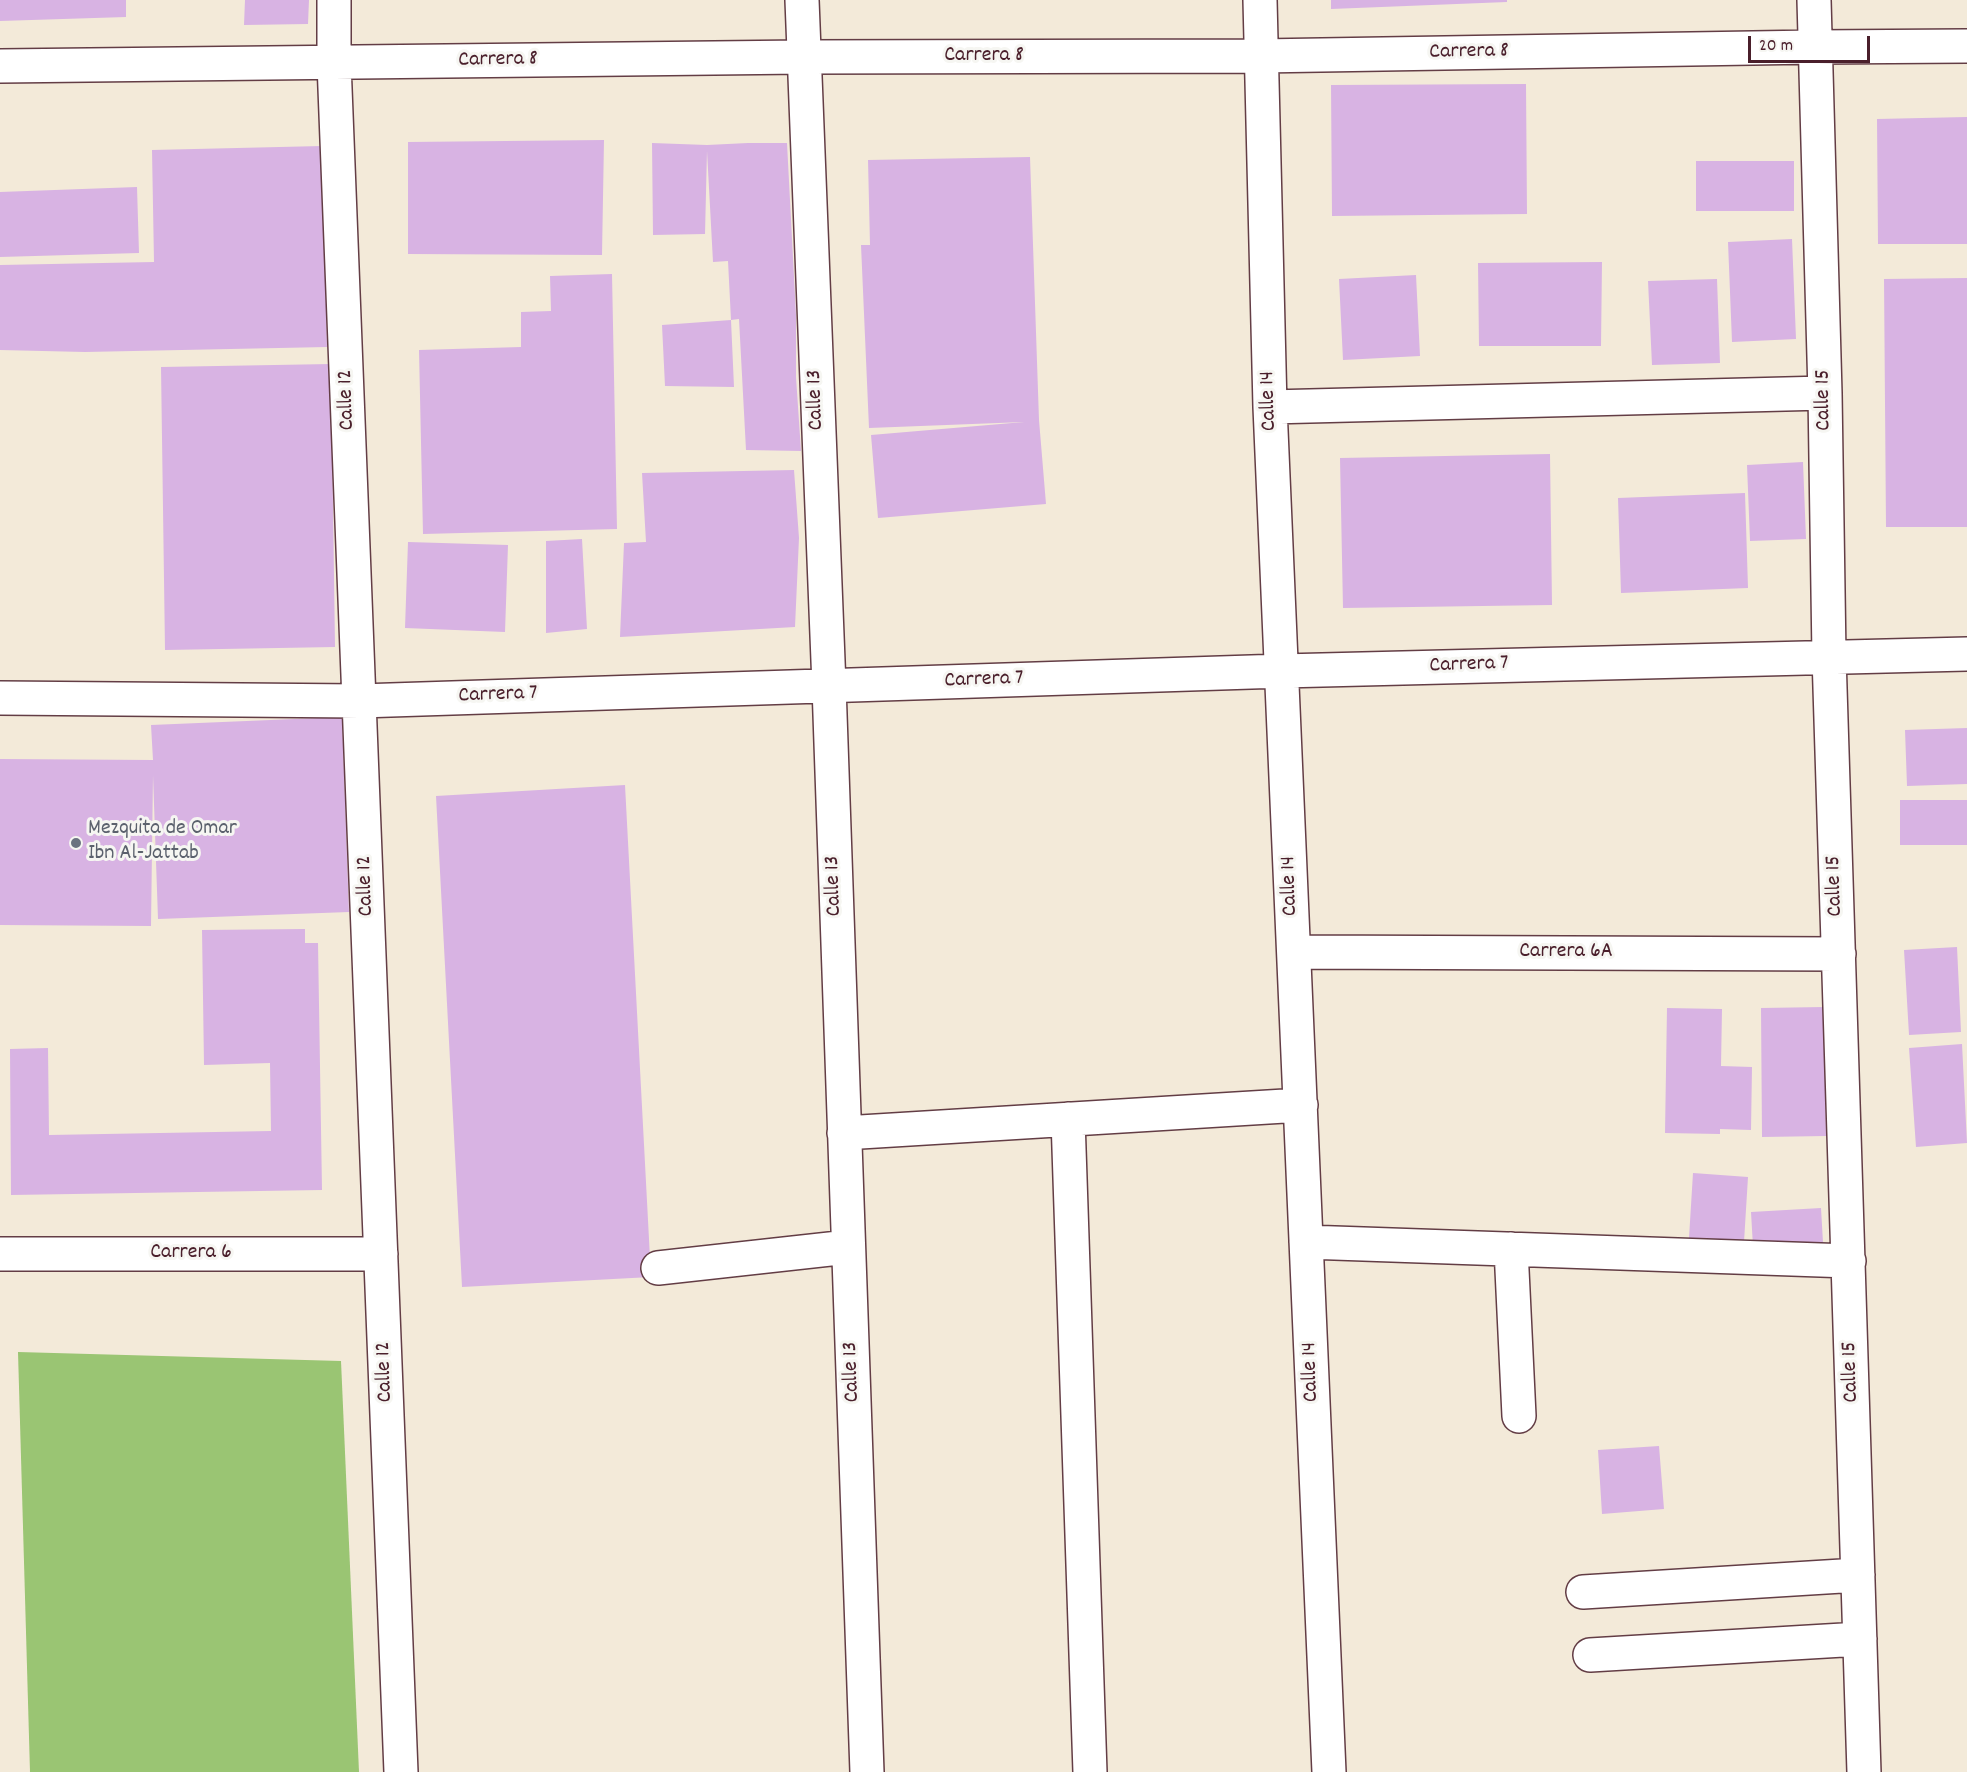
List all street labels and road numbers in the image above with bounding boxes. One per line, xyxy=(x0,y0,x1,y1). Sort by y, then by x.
street label: Carrera 8 xyxy=(1429,39,1509,67)
street label: Carrera 8 xyxy=(944,44,1024,70)
street label: Carrera 8 xyxy=(458,47,538,75)
street label: Calle 12 xyxy=(334,369,362,431)
street label: Calle 13 xyxy=(803,369,831,431)
street label: Calle 15 xyxy=(1811,369,1839,431)
street label: Calle 14 xyxy=(1256,370,1284,432)
street label: Carrera 7 xyxy=(1429,651,1509,681)
street label: Carrera 7 xyxy=(944,666,1024,696)
street label: Carrera 7 xyxy=(458,681,538,711)
street label: Calle 12 xyxy=(353,855,381,917)
street label: Calle 13 xyxy=(821,855,849,917)
street label: Calle 14 xyxy=(1277,855,1305,917)
street label: Calle 15 xyxy=(1822,855,1850,917)
street label: Carrera 6A xyxy=(1519,940,1613,966)
street label: Carrera 6 xyxy=(150,1241,232,1267)
street label: Calle 12 xyxy=(372,1341,400,1403)
street label: Calle 13 xyxy=(839,1341,867,1403)
street label: Calle 14 xyxy=(1298,1341,1326,1403)
street label: Calle 15 xyxy=(1838,1341,1866,1403)

